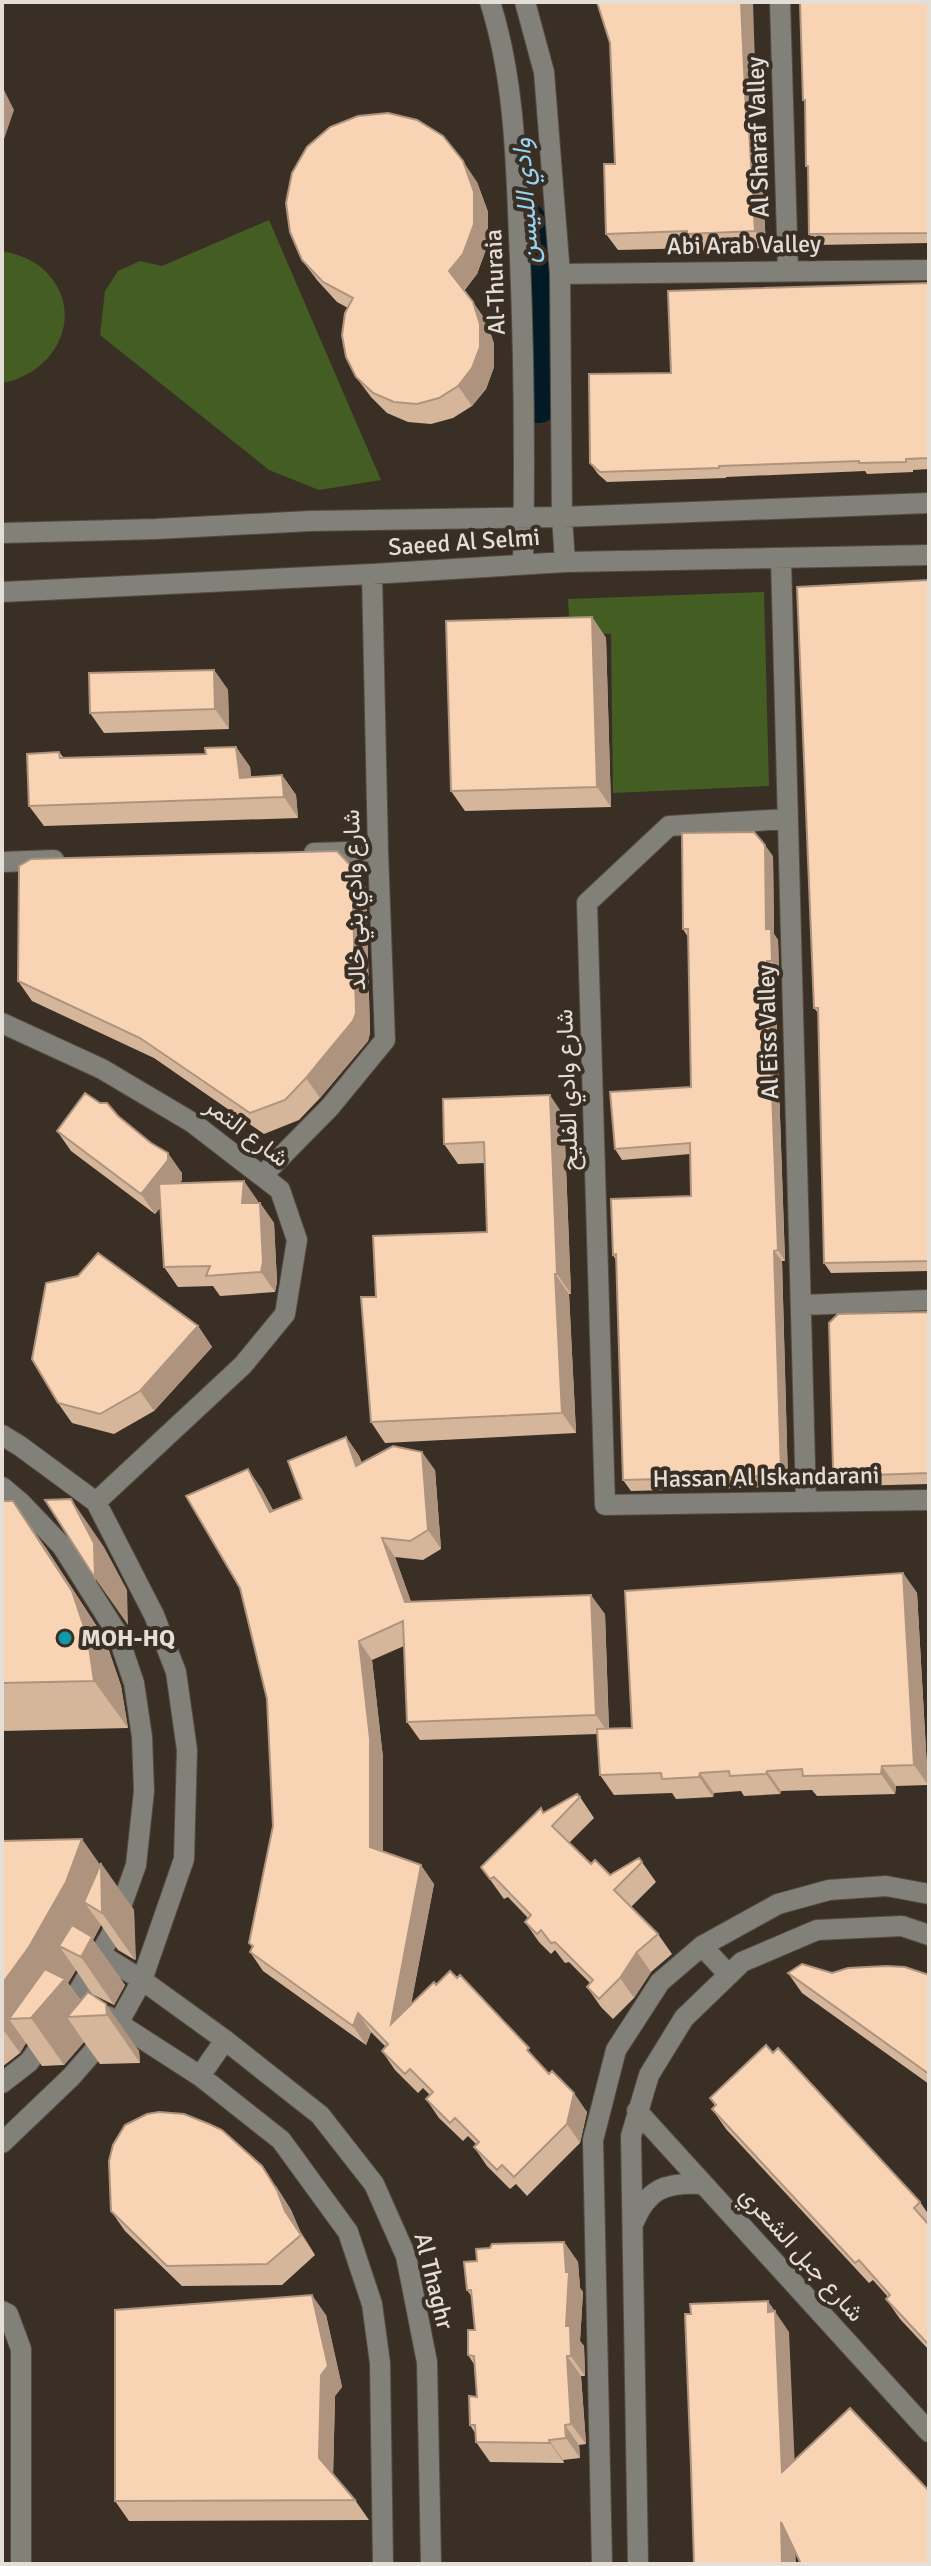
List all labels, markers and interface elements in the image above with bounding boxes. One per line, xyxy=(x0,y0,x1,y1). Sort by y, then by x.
street label: Al Sharaf Valley xyxy=(740,56,776,218)
water label: وادي الليسن xyxy=(506,136,550,265)
street label: Al-Thuraia xyxy=(478,229,512,335)
street label: Abi Arab Valley xyxy=(667,229,821,261)
street label: Saeed Al Selmi xyxy=(387,522,541,562)
street label: شارع وادي بني خالد xyxy=(336,809,376,991)
street label: Al Eiss Valley xyxy=(751,964,785,1100)
street label: شارع وادي الفليح xyxy=(549,1008,589,1172)
street label: شارع التمر xyxy=(198,1090,295,1174)
street label: Hassan Al Iskandarani xyxy=(652,1460,880,1494)
place label: MOH-HQ xyxy=(81,1623,175,1653)
marker: MOH-HQ xyxy=(56,1629,74,1647)
street label: شارع جبل الشعري xyxy=(730,2180,871,2331)
street label: Al Thaghr xyxy=(408,2230,460,2332)

